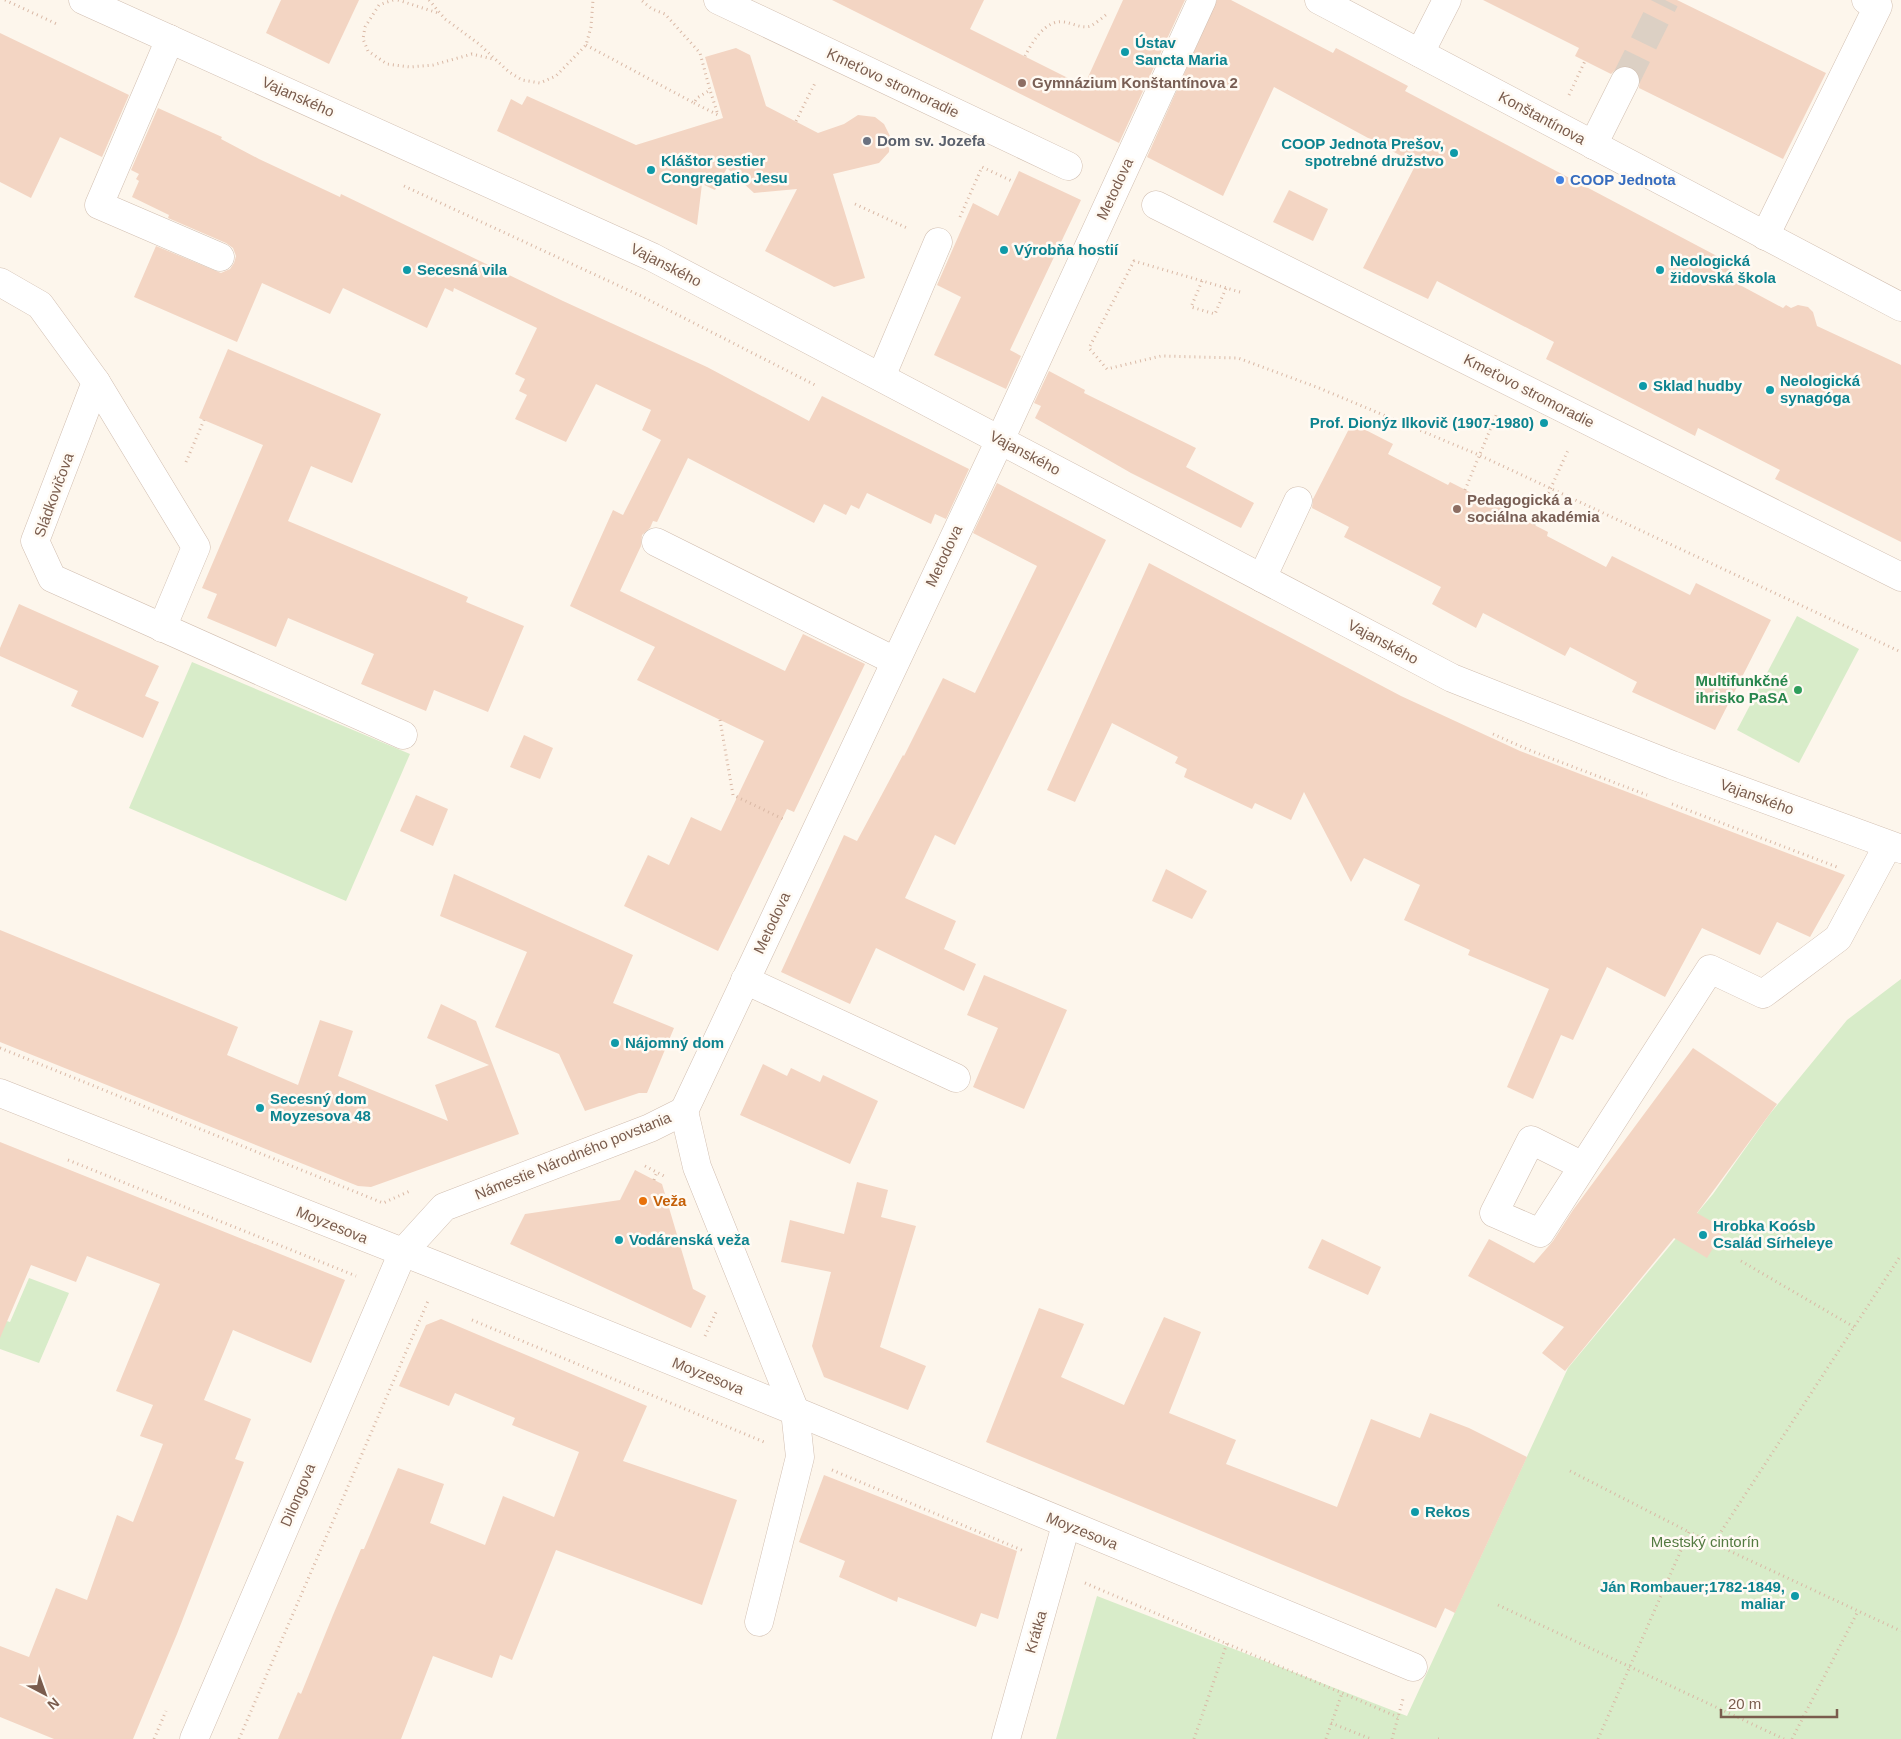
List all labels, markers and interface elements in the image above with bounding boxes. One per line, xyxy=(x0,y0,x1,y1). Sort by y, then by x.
place label: Ústav Sancta Maria xyxy=(1135,34,1228,68)
street label: Kmeťovo stromoradie xyxy=(824,44,962,121)
marker: Ústav Sancta Maria xyxy=(1119,46,1131,58)
street label: Vajanského xyxy=(259,73,337,120)
place label: Gymnázium Konštantínova 2 xyxy=(1032,74,1238,91)
marker: Gymnázium Konštantínova 2 xyxy=(1016,77,1028,89)
street label: Konštantínova xyxy=(1496,88,1589,148)
place label: Dom sv. Jozefa xyxy=(877,132,986,149)
marker: Dom sv. Jozefa xyxy=(861,135,873,147)
place label: COOP Jednota Prešov, spotrebné družstvo xyxy=(1281,135,1444,169)
marker: COOP Jednota Prešov, spotrebné družstvo xyxy=(1448,147,1460,159)
place label: Kláštor sestier Congregatio Jesu xyxy=(661,152,788,186)
street label: Metodova xyxy=(1093,155,1136,222)
marker: Kláštor sestier Congregatio Jesu xyxy=(645,164,657,176)
place label: COOP Jednota xyxy=(1570,171,1676,188)
marker: COOP Jednota xyxy=(1554,174,1566,186)
street label: Vajanského xyxy=(628,239,705,290)
place label: Výrobňa hostií xyxy=(1014,241,1119,258)
marker: Výrobňa hostií xyxy=(998,244,1010,256)
place label: Neologická židovská škola xyxy=(1670,252,1777,286)
place label: Secesná vila xyxy=(417,261,508,278)
marker: Secesná vila xyxy=(401,264,413,276)
marker: Neologická židovská škola xyxy=(1654,264,1666,276)
street label: Kmeťovo stromoradie xyxy=(1461,350,1597,431)
place label: Neologická synagóga xyxy=(1780,372,1861,406)
place label: Sklad hudby xyxy=(1653,377,1743,394)
marker: Sklad hudby xyxy=(1637,380,1649,392)
marker: Neologická synagóga xyxy=(1764,384,1776,396)
place label: Prof. Dionýz Ilkovič (1907-1980) xyxy=(1310,414,1534,431)
marker: Prof. Dionýz Ilkovič (1907-1980) xyxy=(1538,417,1550,429)
street label: Vajanského xyxy=(987,427,1063,478)
street label: Sládkovičova xyxy=(30,450,77,539)
place label: Pedagogická a sociálna akadémia xyxy=(1467,491,1600,525)
marker: Pedagogická a sociálna akadémia xyxy=(1451,503,1463,515)
street label: Metodova xyxy=(922,522,965,589)
street label: Vajanského xyxy=(1345,616,1421,667)
place label: Multifunkčné ihrisko PaSA xyxy=(1695,672,1788,706)
marker: Multifunkčné ihrisko PaSA xyxy=(1792,684,1804,696)
street label: Vajanského xyxy=(1718,775,1796,818)
street label: Metodova xyxy=(750,889,793,956)
place label: Nájomný dom xyxy=(625,1034,724,1051)
marker: Nájomný dom xyxy=(609,1037,621,1049)
place label: Secesný dom Moyzesova 48 xyxy=(270,1090,371,1124)
marker: Secesný dom Moyzesova 48 xyxy=(254,1102,266,1114)
street label: Námestie Národného povstania xyxy=(472,1108,674,1203)
place label: Veža xyxy=(653,1192,687,1209)
marker: Veža xyxy=(637,1195,649,1207)
street label: Moyzesova xyxy=(294,1202,371,1247)
place label: Hrobka Koósb Család Sírheleye xyxy=(1713,1217,1833,1251)
marker: Hrobka Koósb Család Sírheleye xyxy=(1697,1229,1709,1241)
place label: Vodárenská veža xyxy=(629,1231,750,1248)
marker: Vodárenská veža xyxy=(613,1234,625,1246)
street label: Moyzesova xyxy=(670,1353,747,1398)
street label: Dilongova xyxy=(277,1460,319,1529)
place label: Rekos xyxy=(1425,1503,1470,1520)
marker: Rekos xyxy=(1409,1506,1421,1518)
street label: Moyzesova xyxy=(1044,1508,1121,1553)
park label: Mestský cintorín xyxy=(1651,1533,1759,1550)
place label: Ján Rombauer;1782-1849, maliar xyxy=(1600,1578,1785,1612)
marker: Ján Rombauer;1782-1849, maliar xyxy=(1789,1590,1801,1602)
street label: Krátka xyxy=(1021,1608,1050,1655)
north arrow xyxy=(20,1669,70,1719)
scale bar xyxy=(1721,1686,1837,1718)
text: N xyxy=(44,1694,63,1713)
text: 20 m xyxy=(1728,1695,1761,1712)

